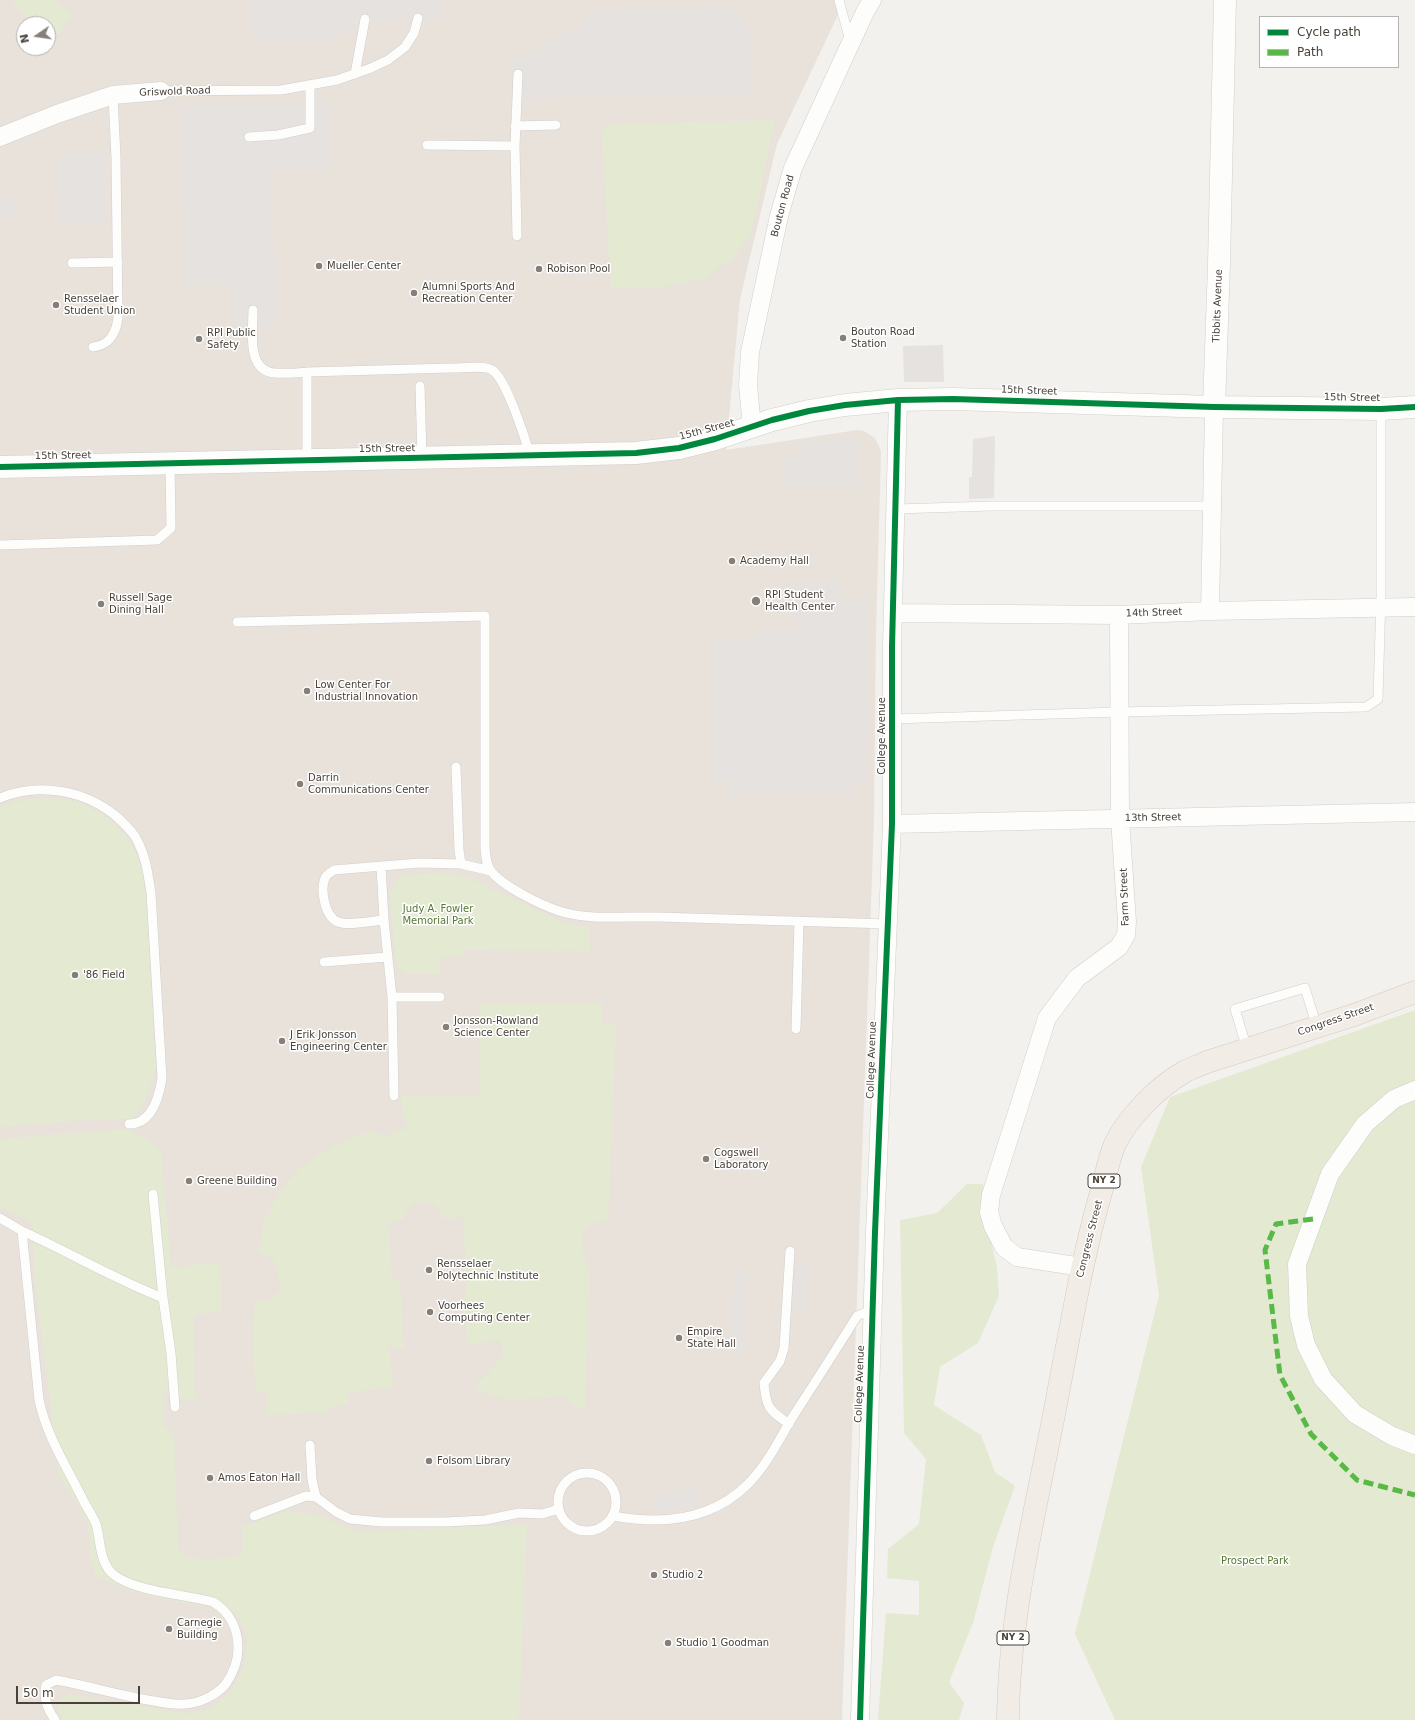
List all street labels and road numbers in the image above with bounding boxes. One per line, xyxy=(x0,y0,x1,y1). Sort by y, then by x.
street label: Griswold Road xyxy=(139,85,211,99)
street label: Bouton Road xyxy=(769,174,797,238)
street label: Tibbits Avenue xyxy=(1211,269,1225,343)
street label: 15th Street xyxy=(1001,384,1057,398)
street label: 15th Street xyxy=(1324,392,1380,404)
street label: 15th Street xyxy=(678,417,736,443)
street label: 15th Street xyxy=(359,443,415,455)
street label: 15th Street xyxy=(35,450,91,462)
street label: 14th Street xyxy=(1126,606,1182,620)
street label: College Avenue xyxy=(876,697,888,775)
street label: 13th Street xyxy=(1125,812,1181,824)
street label: Farm Street xyxy=(1118,868,1132,926)
street label: Congress Street xyxy=(1296,1001,1376,1039)
street label: College Avenue xyxy=(865,1021,879,1099)
road number: NY 2 xyxy=(1088,1174,1120,1188)
street label: Congress Street xyxy=(1075,1199,1105,1279)
street label: College Avenue xyxy=(853,1345,867,1423)
road number: NY 2 xyxy=(997,1631,1029,1645)

